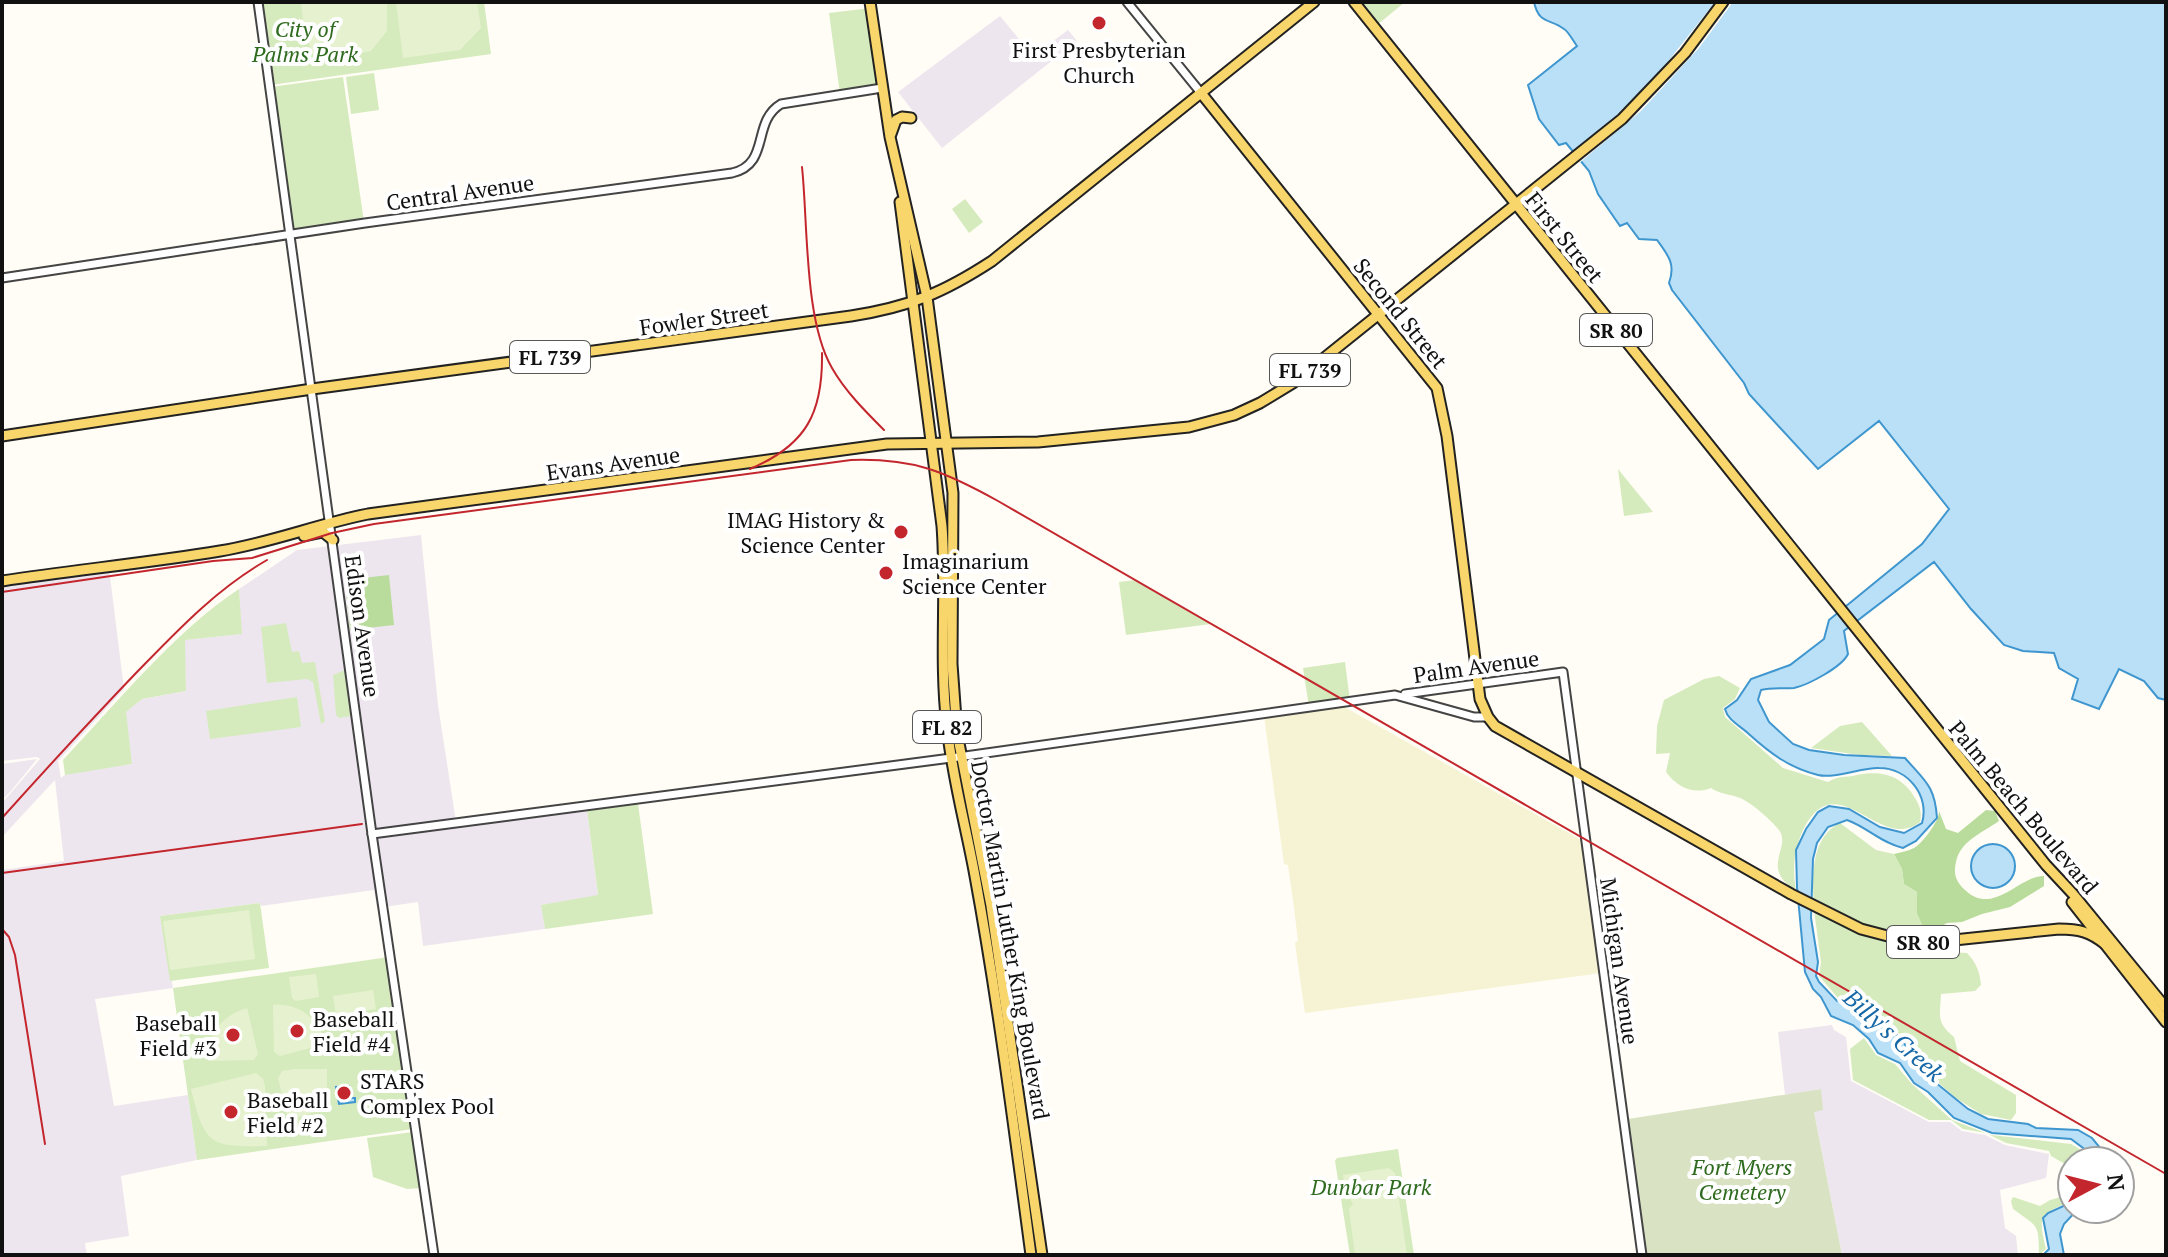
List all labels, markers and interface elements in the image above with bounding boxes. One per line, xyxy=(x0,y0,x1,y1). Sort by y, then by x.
park label: City of Palms Park xyxy=(251,14,358,68)
marker: First Presbyterian Church xyxy=(1090,14,1108,32)
place label: First Presbyterian Church xyxy=(1012,35,1186,89)
street label: Central Avenue xyxy=(384,167,536,217)
street label: First Street xyxy=(1520,186,1610,288)
street label: Second Street xyxy=(1348,252,1454,374)
street label: Fowler Street xyxy=(638,295,770,341)
road number: SR 80 xyxy=(1580,314,1652,346)
road number: FL 739 xyxy=(510,341,590,373)
road number: FL 739 xyxy=(1270,354,1350,386)
street label: Evans Avenue xyxy=(544,439,682,487)
place label: IMAG History & Science Center xyxy=(727,505,886,559)
marker: IMAG History & Science Center xyxy=(892,523,910,541)
place label: Imaginarium Science Center xyxy=(902,546,1047,600)
street label: Edison Avenue xyxy=(339,553,387,699)
marker: Imaginarium Science Center xyxy=(877,564,895,582)
street label: Palm Avenue xyxy=(1411,643,1541,689)
road number: FL 82 xyxy=(913,711,981,743)
street label: Palm Beach Boulevard xyxy=(1943,714,2105,900)
street label: Doctor Martin Luther King Boulevard xyxy=(965,758,1057,1122)
street label: Michigan Avenue xyxy=(1594,876,1646,1046)
road number: SR 80 xyxy=(1887,926,1959,958)
water label: Billy's Creek xyxy=(1836,981,1951,1089)
place label: Baseball Field #4 xyxy=(313,1004,395,1058)
place label: Baseball Field #3 xyxy=(135,1008,217,1062)
marker: Baseball Field #4 xyxy=(288,1022,306,1040)
marker: Baseball Field #3 xyxy=(224,1026,242,1044)
place label: STARS Complex Pool xyxy=(360,1066,495,1120)
marker: STARS Complex Pool xyxy=(335,1084,353,1102)
place label: Baseball Field #2 xyxy=(247,1085,329,1139)
marker: Baseball Field #2 xyxy=(222,1103,240,1121)
north arrow xyxy=(2056,1145,2136,1225)
park label: Fort Myers Cemetery xyxy=(1691,1152,1792,1206)
park label: Dunbar Park xyxy=(1310,1172,1432,1201)
text: N xyxy=(2101,1172,2132,1193)

